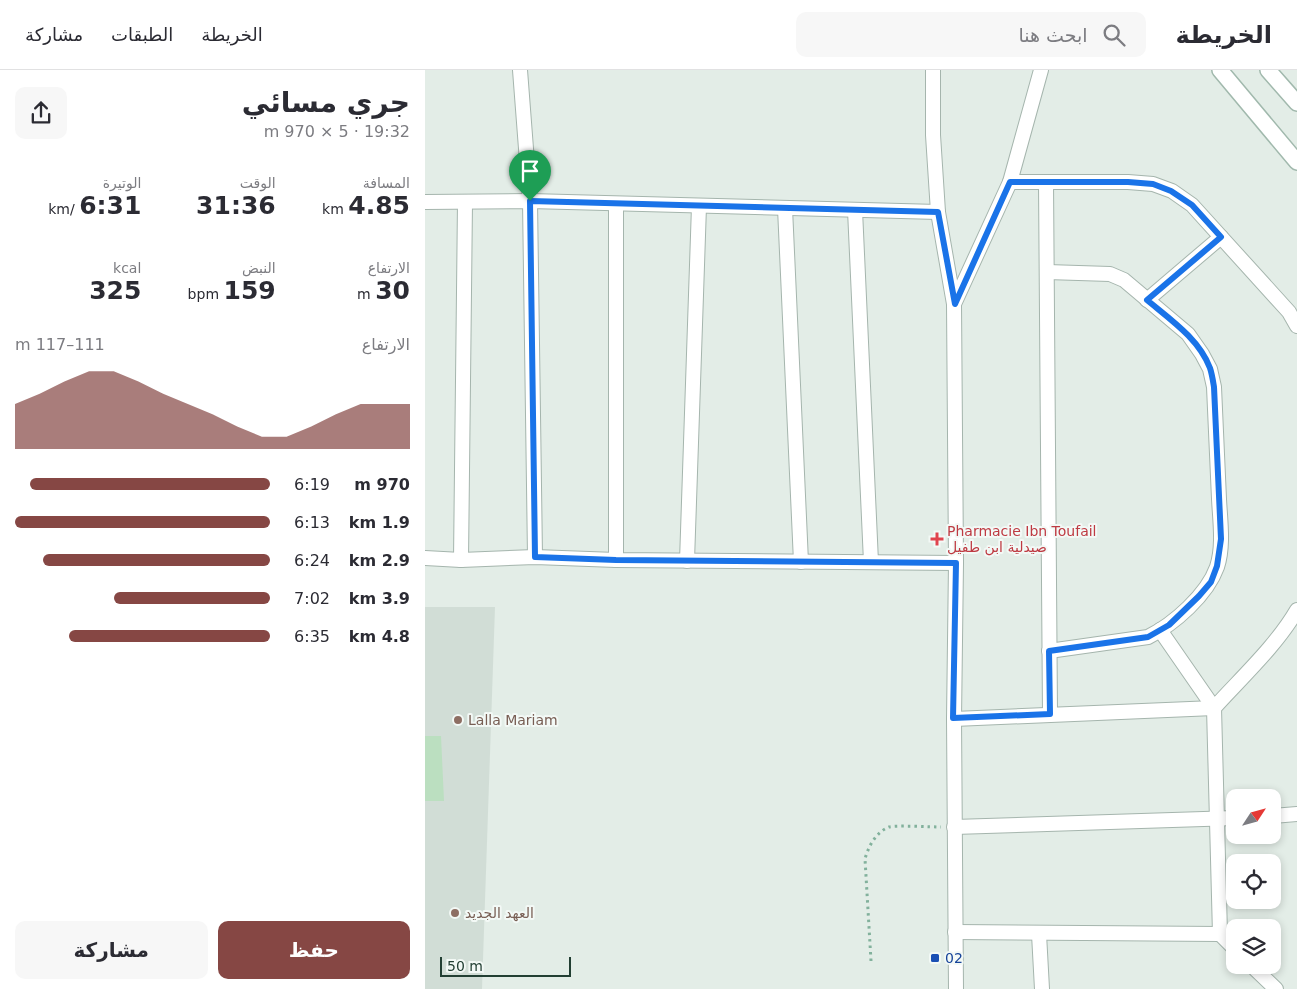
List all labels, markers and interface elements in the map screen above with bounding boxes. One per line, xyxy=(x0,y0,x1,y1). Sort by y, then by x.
search box xyxy=(796,12,1146,57)
icon: search xyxy=(1100,21,1128,49)
text: الخريطة xyxy=(1176,21,1272,49)
text: مشاركة xyxy=(25,24,83,45)
text: الطبقات xyxy=(111,24,173,45)
text: الخريطة xyxy=(201,24,263,45)
text: ابحث هنا xyxy=(1019,24,1088,46)
text: جري مسائي xyxy=(242,86,410,119)
button: share xyxy=(15,87,67,139)
text: 19:32 · 5 × 970 m xyxy=(264,122,410,141)
pin xyxy=(509,150,551,201)
icon: arrive xyxy=(516,157,544,185)
text: الوتيرة xyxy=(103,175,141,191)
text: الوقت xyxy=(240,175,276,191)
text: المسافة xyxy=(363,175,410,191)
text: 6:31 xyxy=(79,191,141,220)
text: 31:36 xyxy=(196,191,276,220)
text: 4.85 xyxy=(348,191,410,220)
text: /km xyxy=(48,201,79,217)
text: km xyxy=(322,201,348,217)
text: kcal xyxy=(113,260,141,276)
text: النبض xyxy=(242,260,276,276)
text: الارتفاع xyxy=(368,260,410,276)
text: 325 xyxy=(89,276,141,305)
text: 159 xyxy=(223,276,276,305)
text: 30 xyxy=(375,276,410,305)
text: bpm xyxy=(188,286,223,302)
text: m xyxy=(357,286,375,302)
text: 111–117 m xyxy=(15,335,105,354)
text: الارتفاع xyxy=(362,335,410,354)
text: 6:19 xyxy=(294,475,330,494)
text: 970 m xyxy=(354,475,410,494)
text: 6:13 xyxy=(294,513,330,532)
text: 1.9 km xyxy=(349,513,410,532)
place label: Pharmacie Ibn Toufail صيدلية ابن طفيل xyxy=(947,523,1097,556)
marker: Pharmacie Ibn Toufail صيدلية ابن طفيل xyxy=(931,533,943,545)
text: 6:24 xyxy=(294,551,330,570)
text: 2.9 km xyxy=(349,551,410,570)
text: 7:02 xyxy=(294,589,330,608)
text: 3.9 km xyxy=(349,589,410,608)
text: 6:35 xyxy=(294,627,330,646)
text: 4.8 km xyxy=(349,627,410,646)
place label: Lalla Mariam xyxy=(468,712,558,728)
marker: Lalla Mariam xyxy=(452,714,464,726)
north arrow xyxy=(1226,789,1281,844)
map controls xyxy=(1226,789,1281,974)
button: locate xyxy=(1226,854,1281,909)
place label: العهد الجديد xyxy=(465,905,534,922)
marker: العهد الجديد xyxy=(449,907,461,919)
button: layers xyxy=(1226,919,1281,974)
button: مشاركة xyxy=(15,921,208,979)
button: حفظ xyxy=(218,921,410,979)
place label: 02 xyxy=(945,950,963,966)
marker: 02 xyxy=(929,952,941,964)
scale bar xyxy=(440,954,571,977)
text: 50 m xyxy=(447,958,483,974)

